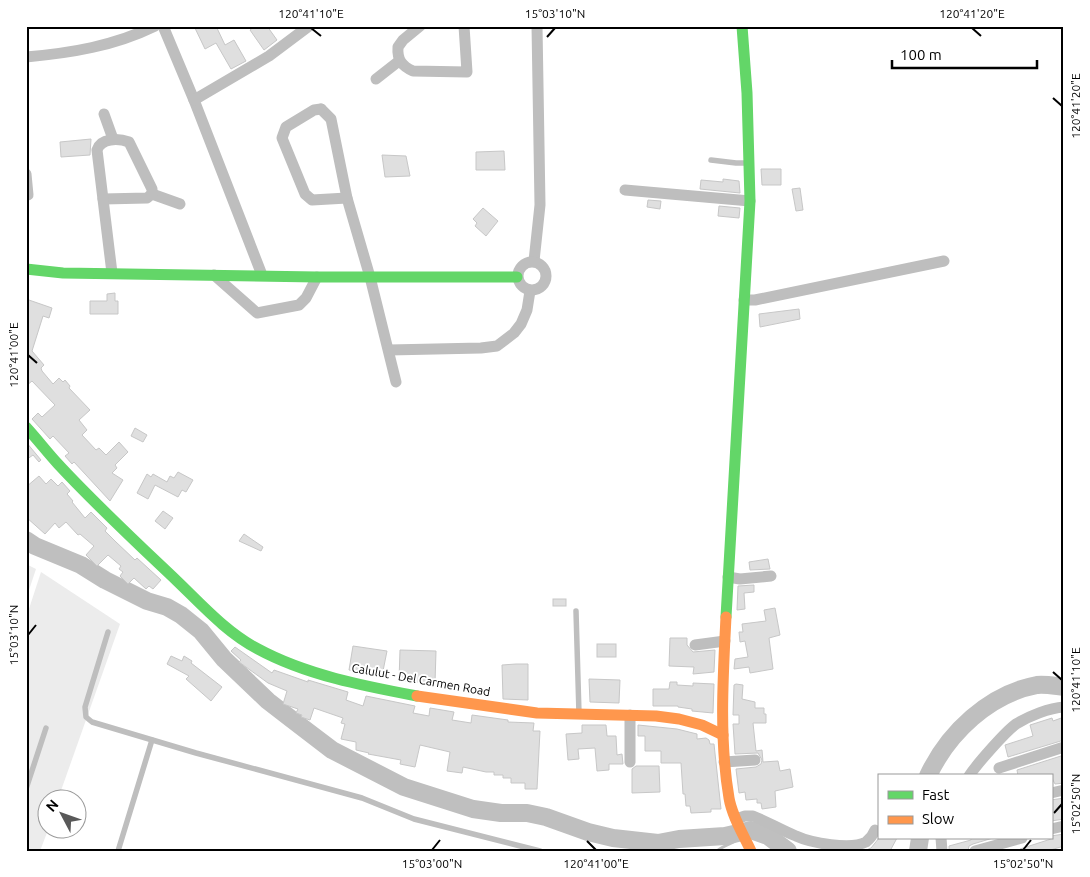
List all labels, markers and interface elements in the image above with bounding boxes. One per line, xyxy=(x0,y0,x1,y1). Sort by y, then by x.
text: 120°41'10"E xyxy=(278,7,344,20)
text: 15°03'10"N xyxy=(525,7,585,20)
text: 120°41'20"E xyxy=(939,7,1005,20)
scale bar xyxy=(892,38,1038,70)
text: 100 m xyxy=(900,46,942,63)
text: 120°41'20"E xyxy=(1069,73,1082,139)
text: 120°41'00"E xyxy=(7,322,20,388)
text: 15°03'10"N xyxy=(7,605,20,665)
text: 120°41'10"E xyxy=(1069,647,1082,713)
street label: Calulut - Del Carmen Road xyxy=(351,661,491,698)
legend xyxy=(878,774,1052,840)
text: 15°02'50"N xyxy=(1069,774,1082,834)
text: Fast xyxy=(922,786,950,803)
north arrow xyxy=(38,790,88,840)
text: N xyxy=(43,796,62,815)
text: Slow xyxy=(922,810,955,827)
text: 15°03'00"N xyxy=(402,857,462,870)
text: 120°41'00"E xyxy=(563,857,629,870)
text: 15°02'50"N xyxy=(993,857,1053,870)

